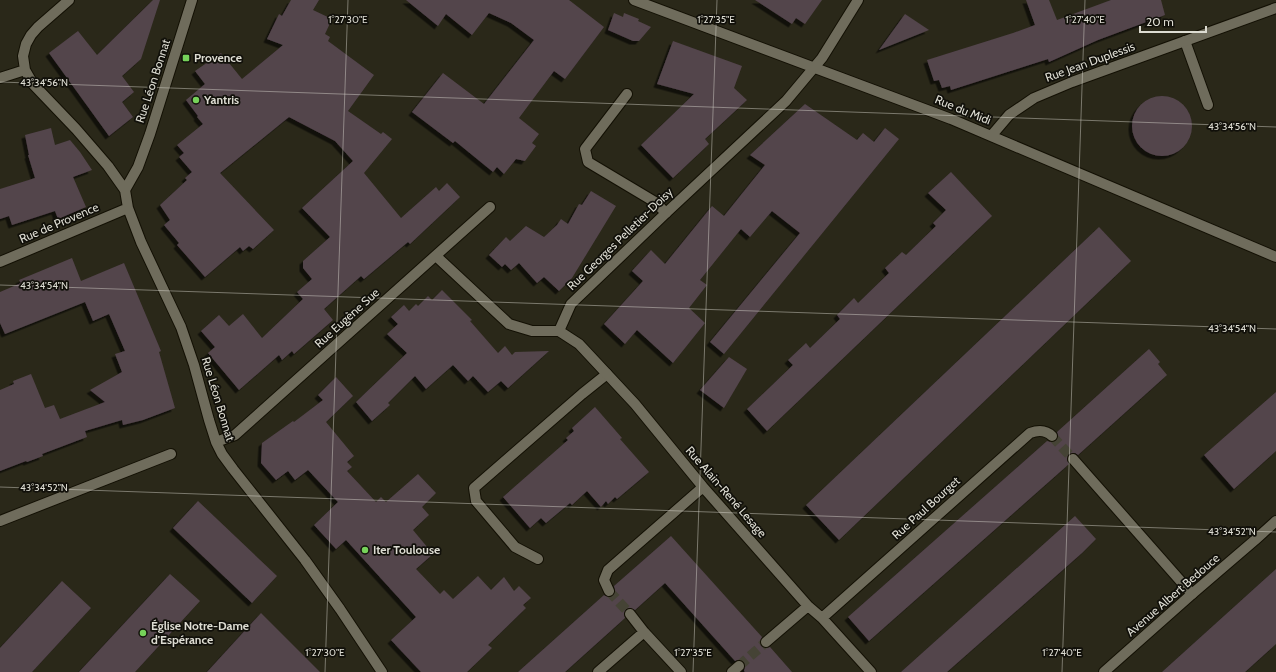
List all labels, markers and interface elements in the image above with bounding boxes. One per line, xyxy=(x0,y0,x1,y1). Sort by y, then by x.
scale bar xyxy=(1140,8,1206,34)
text: 1°27'30"E xyxy=(328,13,368,26)
text: 1°27'35"E xyxy=(697,13,735,26)
text: 1°27'40"E xyxy=(1065,13,1105,26)
text: 20 m xyxy=(1146,14,1174,29)
street label: Rue Léon Bonnat xyxy=(132,37,173,125)
street label: Rue Jean Duplessis xyxy=(1043,38,1137,85)
place label: Provence xyxy=(194,50,242,65)
marker: Provence xyxy=(181,53,191,63)
text: 43°34'56"N xyxy=(20,76,68,89)
street label: Rue du Midi xyxy=(933,91,993,128)
place label: Yantris xyxy=(203,92,239,107)
marker: Yantris xyxy=(191,95,201,105)
text: 43°34'56"N xyxy=(1208,120,1256,133)
street label: Rue Georges Pelletier-Doisy xyxy=(564,184,676,293)
street label: Rue de Provence xyxy=(17,199,101,246)
text: 43°34'54"N xyxy=(20,279,68,292)
street label: Rue Eugène Sue xyxy=(311,285,382,351)
text: 43°34'54"N xyxy=(1208,322,1256,335)
street label: Rue Léon Bonnat xyxy=(199,355,238,443)
street label: Rue Alain-René Lesage xyxy=(683,443,770,540)
street label: Rue Paul Bourget xyxy=(889,473,963,542)
text: 43°34'52"N xyxy=(20,481,68,494)
text: 43°34'52"N xyxy=(1208,525,1256,538)
place label: Iter Toulouse xyxy=(373,542,440,557)
marker: Iter Toulouse xyxy=(360,545,370,555)
street label: Avenue Albert Bedouce xyxy=(1123,550,1222,639)
place label: Église Notre-Dame d'Espérance xyxy=(151,618,249,647)
marker: Église Notre-Dame d'Espérance xyxy=(138,628,148,638)
text: 1°27'30"E xyxy=(305,646,345,659)
text: 1°27'35"E xyxy=(674,646,712,659)
text: 1°27'40"E xyxy=(1042,646,1082,659)

